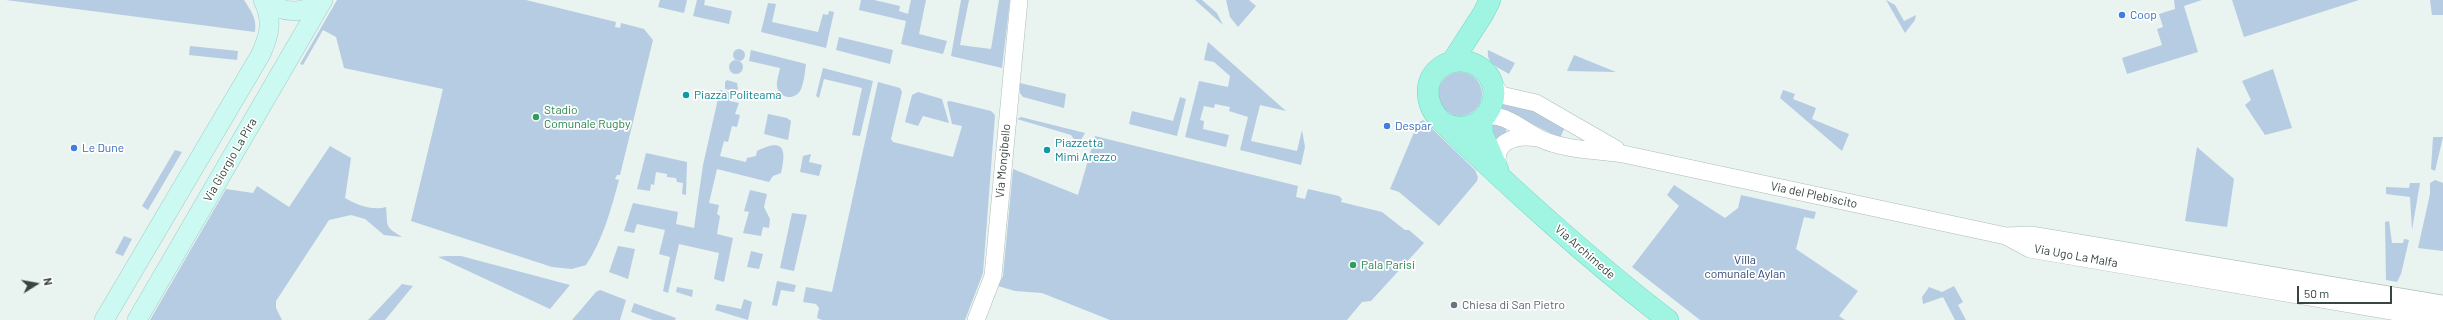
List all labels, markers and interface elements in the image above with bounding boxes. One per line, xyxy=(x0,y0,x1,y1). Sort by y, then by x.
place label: Coop xyxy=(2130,8,2157,22)
marker: Coop xyxy=(2117,10,2127,20)
place label: Piazza Politeama xyxy=(694,88,781,102)
marker: Piazza Politeama xyxy=(681,90,691,100)
place label: Stadio Comunale Rugby xyxy=(544,103,630,131)
marker: Stadio Comunale Rugby xyxy=(531,112,541,122)
street label: Via Giorgio La Pira xyxy=(200,116,260,204)
place label: Despar xyxy=(1395,119,1432,133)
marker: Despar xyxy=(1382,121,1392,131)
street label: Via Mongibello xyxy=(993,123,1013,199)
place label: Piazzetta Mimì Arezzo xyxy=(1055,136,1117,164)
place label: Le Dune xyxy=(82,141,124,155)
marker: Le Dune xyxy=(69,143,79,153)
marker: Piazzetta Mimì Arezzo xyxy=(1042,145,1052,155)
street label: Via del Plebiscito xyxy=(1769,179,1859,211)
street label: Via Archimede xyxy=(1552,222,1618,282)
street label: Via Ugo La Malfa xyxy=(2033,242,2119,270)
park label: Villa comunale Aylan xyxy=(1704,253,1786,281)
place label: Pala Parisi xyxy=(1361,258,1415,272)
marker: Pala Parisi xyxy=(1348,260,1358,270)
north arrow xyxy=(16,264,56,304)
text: N xyxy=(41,277,55,286)
scale bar xyxy=(2299,278,2394,304)
text: 50 m xyxy=(2304,286,2329,300)
place label: Chiesa di San Pietro xyxy=(1462,298,1565,312)
marker: Chiesa di San Pietro xyxy=(1449,300,1459,310)

